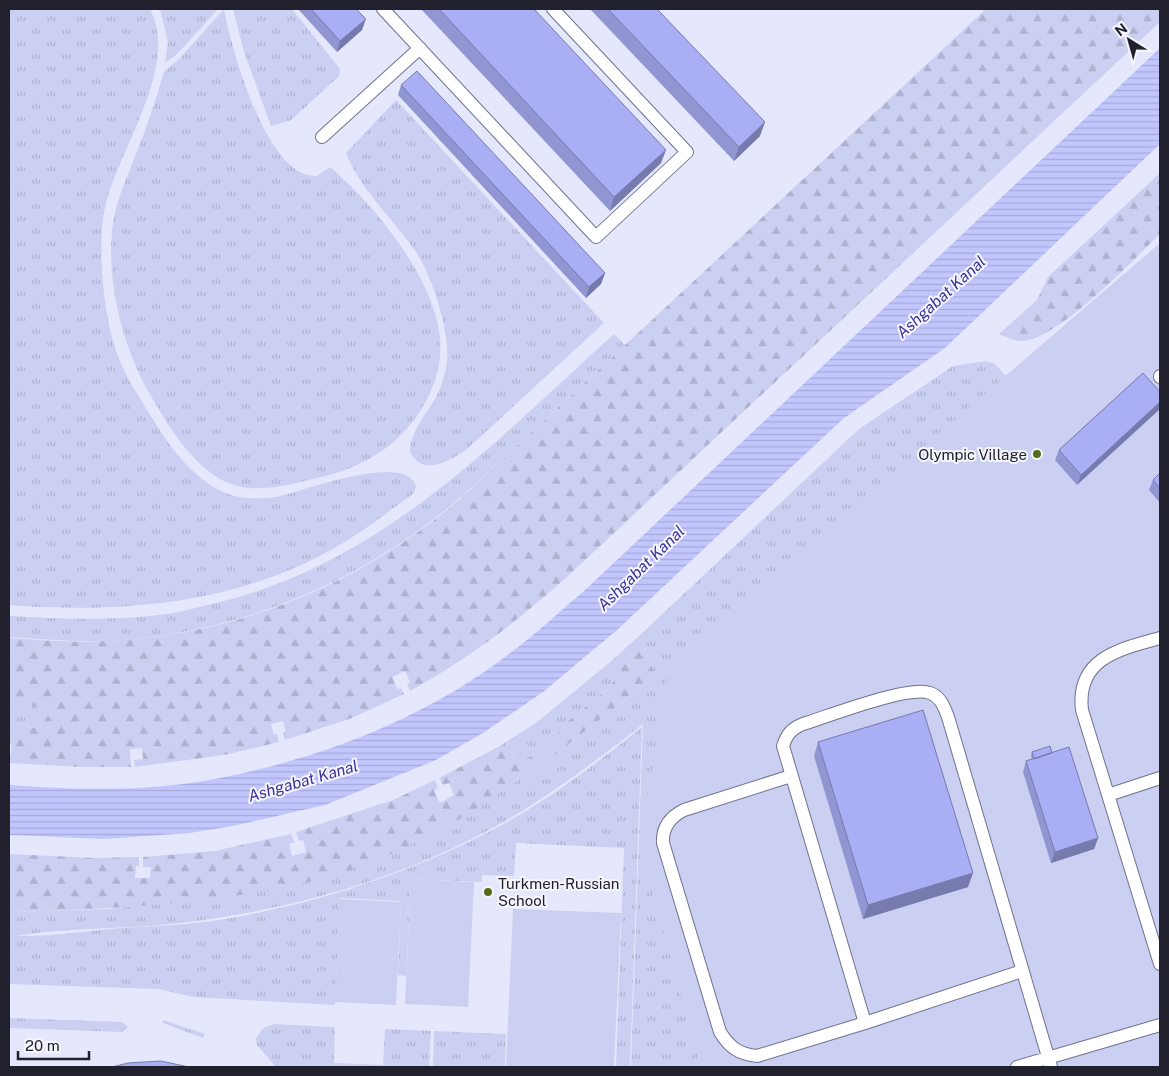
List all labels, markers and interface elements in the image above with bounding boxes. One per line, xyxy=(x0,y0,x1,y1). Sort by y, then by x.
north arrow xyxy=(1104,15,1154,65)
text: N xyxy=(1112,20,1130,39)
water label: Ashgabat Kanal xyxy=(892,252,990,342)
place label: Olympic Village xyxy=(918,446,1027,463)
marker: Olympic Village xyxy=(1031,448,1043,460)
water label: Ashgabat Kanal xyxy=(594,522,688,614)
water label: Ashgabat Kanal xyxy=(246,756,360,806)
place label: Turkmen-Russian School xyxy=(498,875,620,909)
marker: Turkmen-Russian School xyxy=(482,886,494,898)
scale bar xyxy=(18,1028,89,1060)
text: 20 m xyxy=(25,1037,60,1054)

